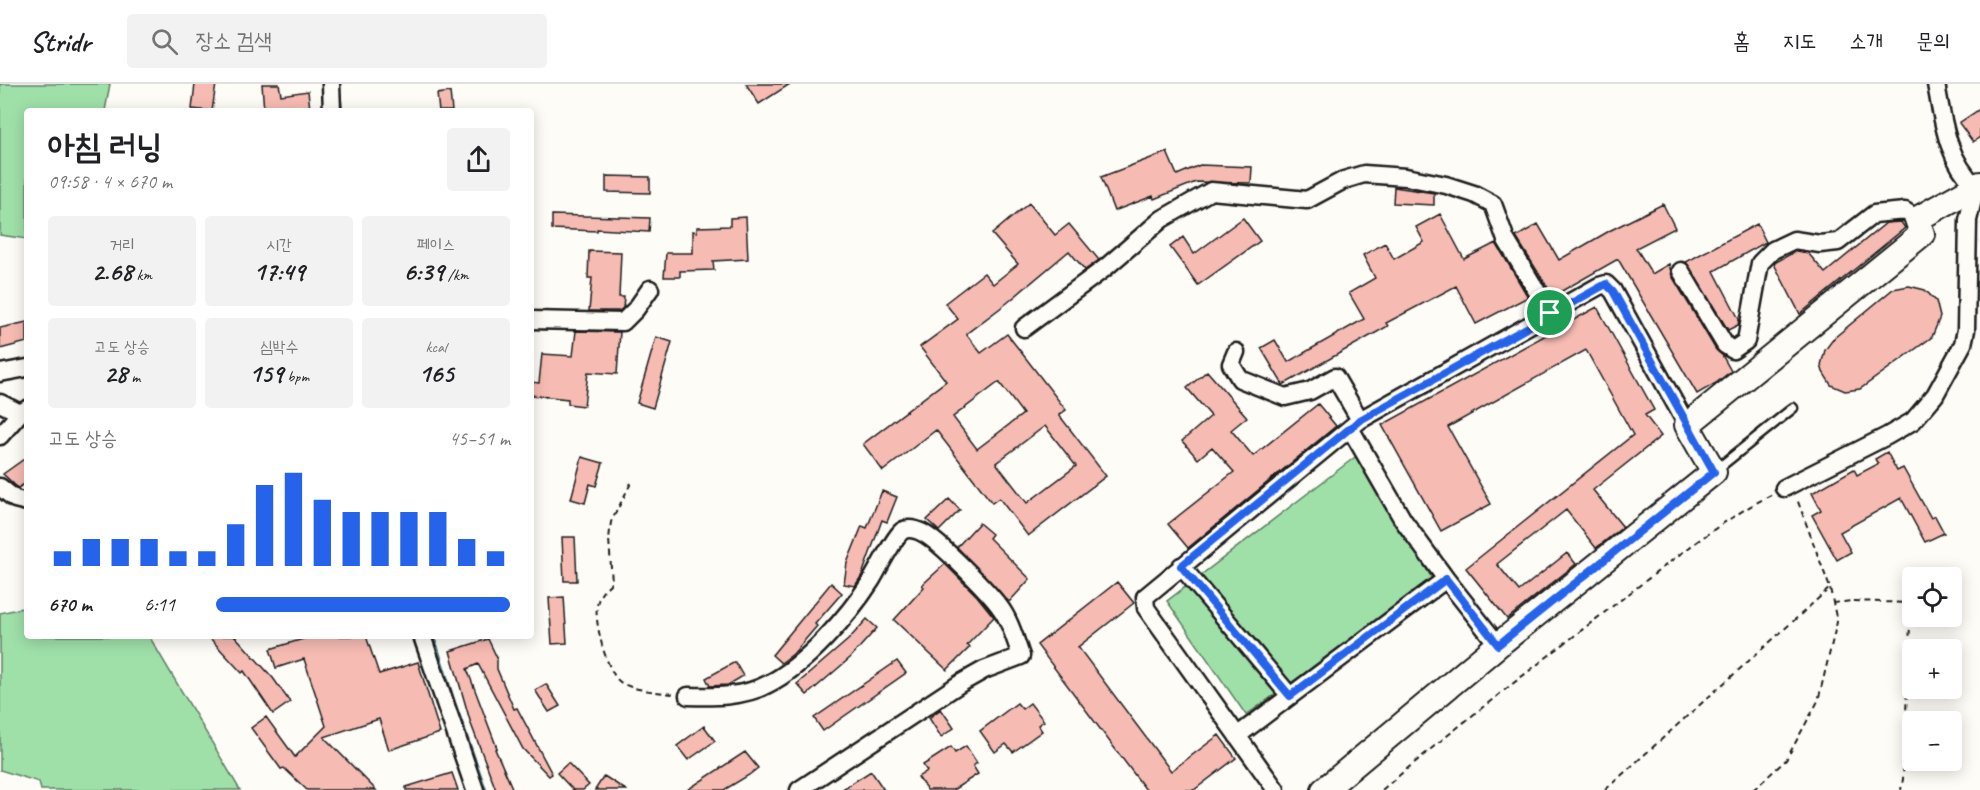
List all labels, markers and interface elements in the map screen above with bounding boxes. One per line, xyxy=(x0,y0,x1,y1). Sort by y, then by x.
search box xyxy=(127,14,547,68)
text: Stridr xyxy=(30,24,91,59)
icon: search xyxy=(148,25,181,58)
text: 장소 검색 xyxy=(196,27,272,55)
text: 홈 xyxy=(1733,28,1750,54)
text: 지도 xyxy=(1783,28,1816,54)
text: 소개 xyxy=(1849,28,1883,54)
text: 문의 xyxy=(1916,28,1950,54)
text: 아침 러닝 xyxy=(48,125,162,167)
button: share xyxy=(447,128,510,191)
text: 09:58 · 4 × 670 m xyxy=(48,169,172,194)
text: 거리 xyxy=(109,235,135,255)
text: 시간 xyxy=(266,235,292,255)
text: 페이스 xyxy=(417,235,455,255)
text: 2.68 xyxy=(92,255,133,288)
text: 17:49 xyxy=(253,255,305,288)
text: 6:39 xyxy=(403,255,444,288)
text: km xyxy=(133,265,152,285)
text: /km xyxy=(444,265,469,285)
pin xyxy=(1524,287,1575,338)
icon: arrive xyxy=(1533,296,1566,329)
text: 고도 상승 xyxy=(94,337,150,357)
text: 심박수 xyxy=(260,337,298,357)
text: kcal xyxy=(425,337,447,357)
text: 28 xyxy=(104,357,127,390)
text: 159 xyxy=(249,357,283,390)
text: 165 xyxy=(418,357,454,390)
text: m xyxy=(127,367,140,387)
text: bpm xyxy=(283,367,309,387)
text: 고도 상승 xyxy=(48,426,117,451)
text: 45–51 m xyxy=(449,426,510,451)
map controls xyxy=(1902,567,1962,771)
button: locate xyxy=(1902,567,1962,627)
text: 670 m xyxy=(48,592,92,617)
text: 6:11 xyxy=(144,592,175,617)
button: + xyxy=(1902,639,1962,699)
button: − xyxy=(1902,711,1962,771)

